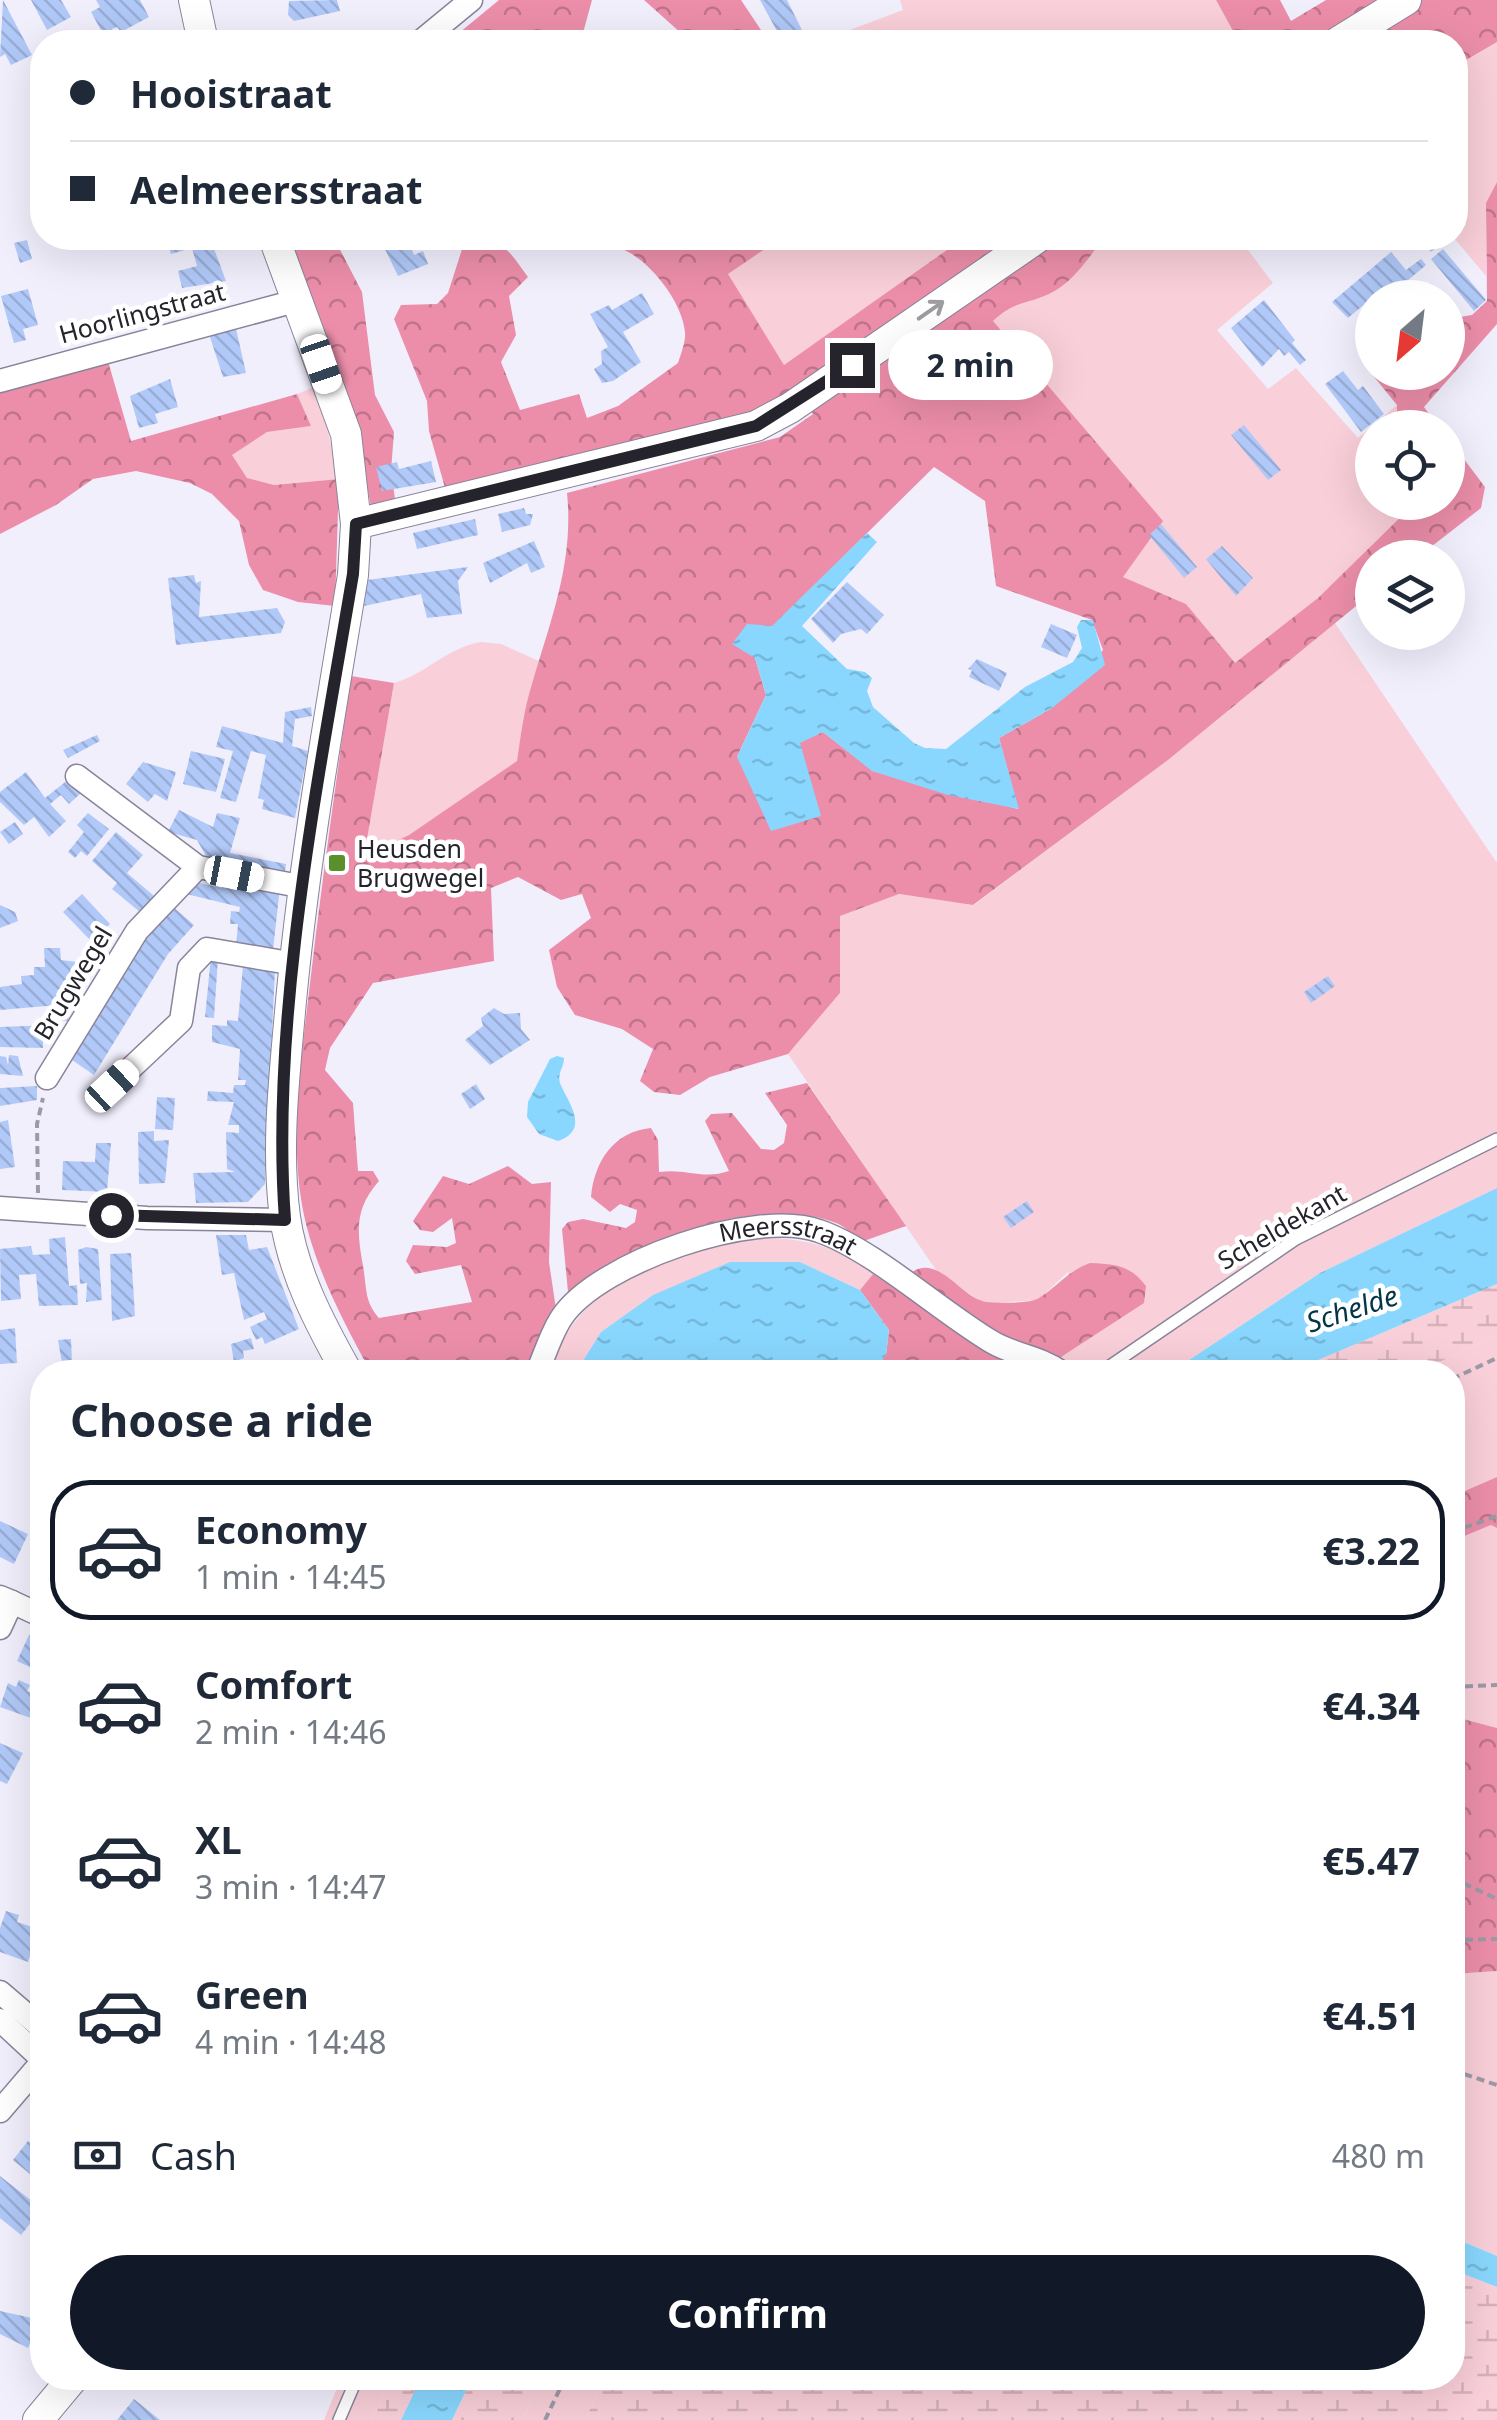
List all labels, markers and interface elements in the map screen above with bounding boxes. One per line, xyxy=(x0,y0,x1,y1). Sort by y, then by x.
text: Hooistraat xyxy=(130,67,332,119)
text: Aelmeersstraat xyxy=(130,163,423,215)
street label: Hoorlingstraat xyxy=(55,274,229,351)
north arrow xyxy=(1355,280,1465,390)
map controls xyxy=(1355,280,1465,650)
one-way arrow xyxy=(917,300,945,321)
callout: 2 min xyxy=(887,330,1052,400)
car xyxy=(297,331,345,397)
route end xyxy=(830,343,875,388)
text: 2 min xyxy=(926,343,1015,386)
button: locate xyxy=(1355,410,1465,520)
button: layers xyxy=(1355,540,1465,650)
place label: Heusden Brugwegel xyxy=(357,831,484,894)
marker: Heusden Brugwegel xyxy=(326,852,348,874)
car xyxy=(202,854,266,894)
street label: Brugwegel xyxy=(25,919,119,1046)
car xyxy=(80,1055,144,1117)
street label: Scheldekant xyxy=(1211,1176,1352,1277)
route start xyxy=(89,1193,134,1238)
street label: Meersstraat xyxy=(716,1207,864,1262)
water label: Schelde xyxy=(1301,1275,1402,1341)
text: Choose a ride xyxy=(70,1389,373,1450)
text: Economy xyxy=(195,1503,367,1555)
icon: car xyxy=(75,1505,165,1595)
text: €3.22 xyxy=(1322,1524,1420,1576)
text: 1 min · 14:45 xyxy=(195,1555,387,1598)
text: Comfort xyxy=(195,1658,352,1710)
icon: car xyxy=(75,1660,165,1750)
text: €4.34 xyxy=(1322,1679,1420,1731)
text: 2 min · 14:46 xyxy=(195,1710,387,1753)
text: XL xyxy=(195,1813,242,1865)
icon: car xyxy=(75,1815,165,1905)
text: €5.47 xyxy=(1322,1834,1420,1886)
text: 3 min · 14:47 xyxy=(195,1865,387,1908)
text: Green xyxy=(195,1968,309,2020)
icon: car xyxy=(75,1970,165,2060)
text: €4.51 xyxy=(1322,1989,1420,2041)
text: 4 min · 14:48 xyxy=(195,2020,387,2063)
icon: cash xyxy=(70,2128,125,2183)
text: Cash xyxy=(150,2129,237,2181)
text: 480 m xyxy=(1332,2134,1425,2177)
button: Confirm xyxy=(70,2255,1425,2370)

